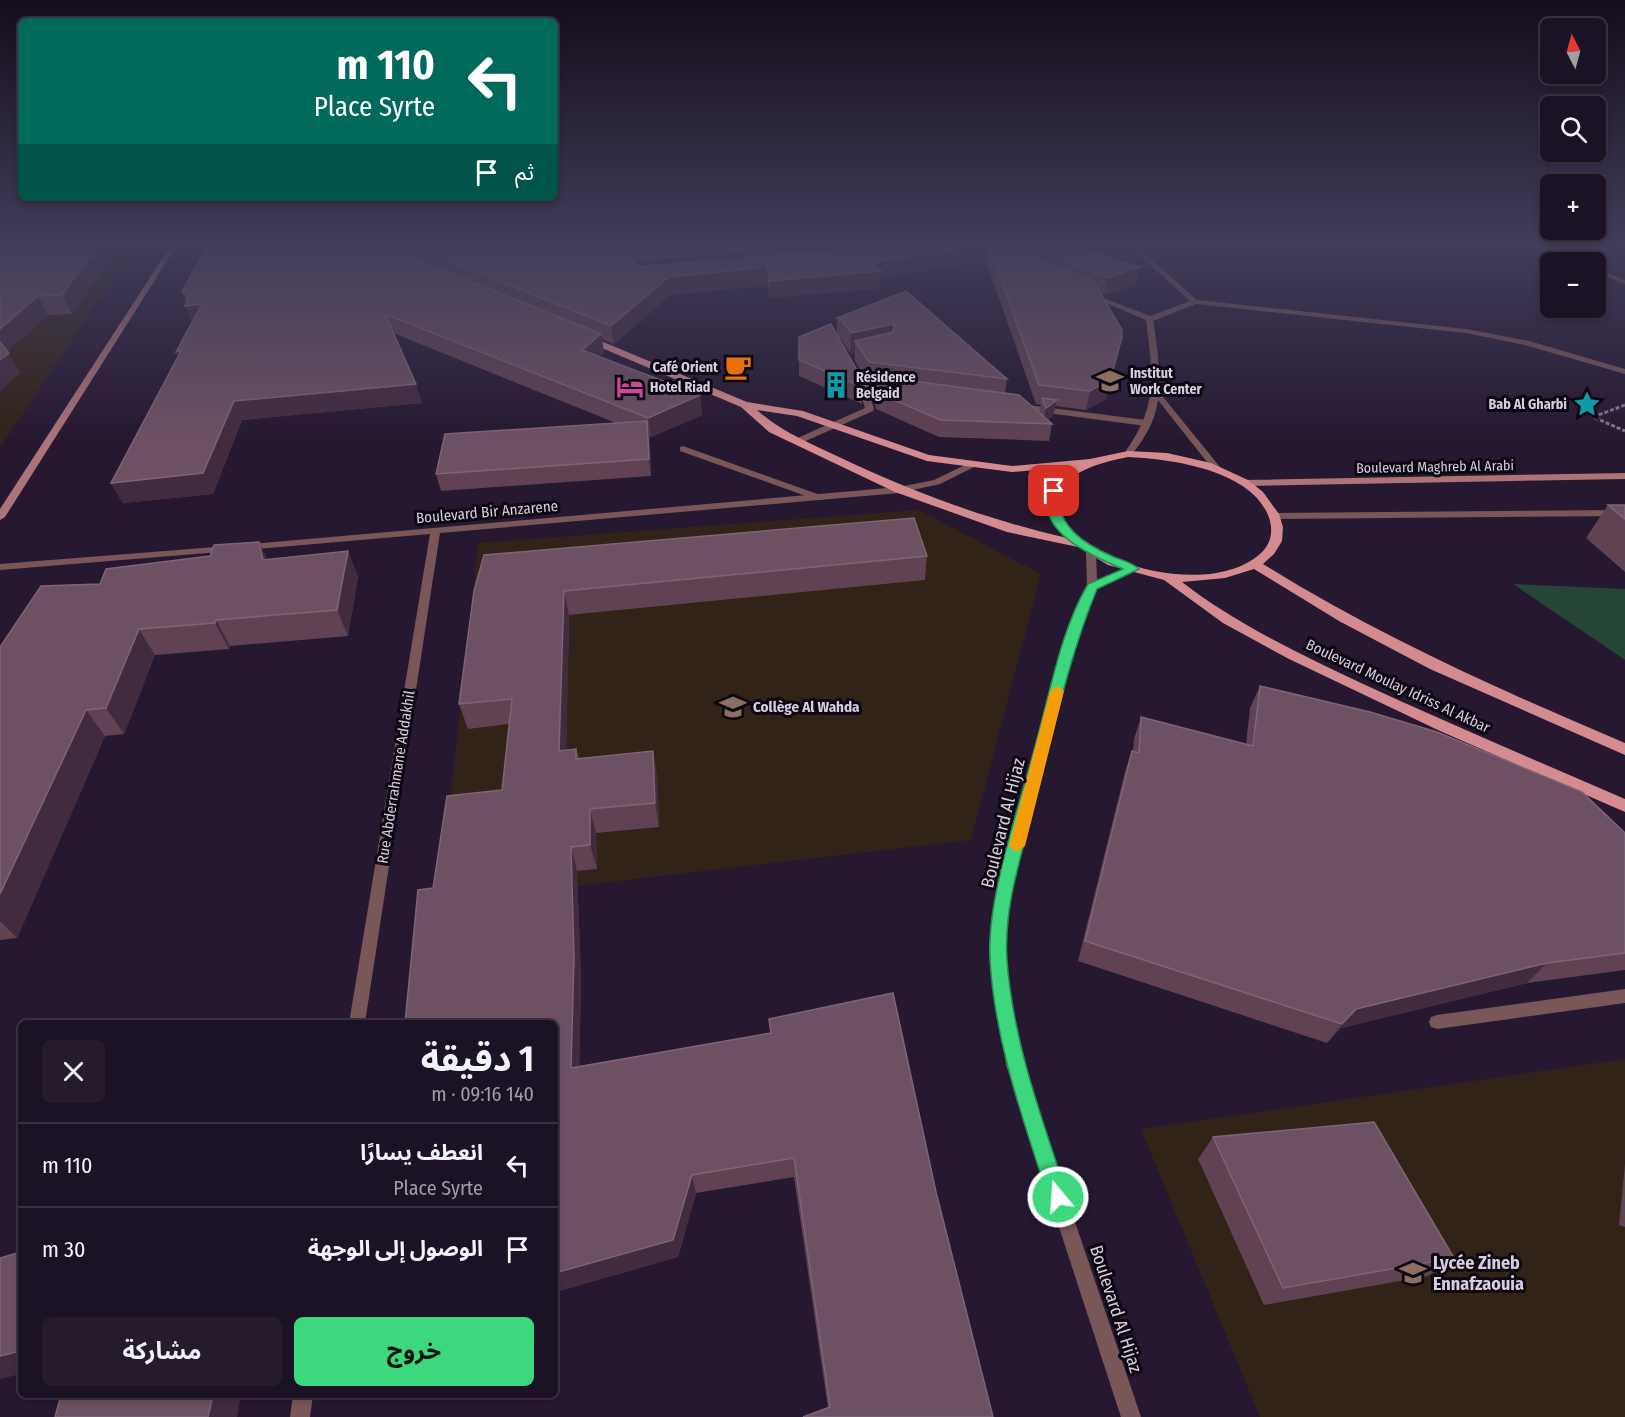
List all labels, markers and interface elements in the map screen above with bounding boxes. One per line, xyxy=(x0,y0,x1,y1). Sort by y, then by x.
north arrow xyxy=(1540,18,1606,84)
map controls xyxy=(1540,18,1606,318)
text: 110 m xyxy=(336,40,435,90)
icon: left xyxy=(456,42,534,120)
text: Place Syrte xyxy=(314,91,435,123)
button: search xyxy=(1540,96,1606,162)
icon: arrive xyxy=(470,156,503,189)
text: ثم xyxy=(515,159,534,186)
button: + xyxy=(1540,174,1606,240)
button: − xyxy=(1540,252,1606,318)
cafe icon: Café Orient xyxy=(723,352,753,382)
place label: Café Orient xyxy=(652,359,719,376)
place label: Institut Work Center xyxy=(1130,365,1203,398)
school or university icon: Institut Work Center xyxy=(1095,366,1125,396)
place label: Résidence Belgaid xyxy=(856,369,916,402)
building icon: Résidence Belgaid xyxy=(821,370,851,400)
hotel icon: Hotel Riad xyxy=(615,372,645,402)
place label: Hotel Riad xyxy=(650,379,711,396)
place icon: Bab Al Gharbi xyxy=(1572,389,1602,419)
place label: Bab Al Gharbi xyxy=(1488,396,1567,413)
street label: Boulevard Maghreb Al Arabi xyxy=(1356,457,1514,477)
pin xyxy=(1028,465,1079,516)
icon: arrive xyxy=(1037,474,1070,507)
street label: Boulevard Bir Anzarene xyxy=(415,497,559,527)
street label: Boulevard Moulay Idriss Al Akbar xyxy=(1303,635,1494,737)
street label: Rue Abderrahmane Addakhil xyxy=(373,689,419,865)
school or university icon: Collège Al Wahda xyxy=(718,692,748,722)
place label: Collège Al Wahda xyxy=(753,698,860,716)
street label: Boulevard Al Hijaz xyxy=(976,756,1030,890)
text: 1 دقيقة xyxy=(421,1037,534,1081)
button: close xyxy=(42,1040,105,1103)
text: 140 m · 09:16 xyxy=(431,1082,534,1106)
text: انعطف يسارًا xyxy=(360,1139,483,1166)
icon: left xyxy=(501,1149,534,1182)
text: 110 m xyxy=(42,1152,92,1179)
position arrow xyxy=(1026,1165,1090,1229)
text: Place Syrte xyxy=(393,1176,483,1200)
icon: arrive xyxy=(501,1233,534,1266)
text: الوصول إلى الوجهة xyxy=(308,1235,483,1262)
text: 30 m xyxy=(42,1236,85,1263)
street label: Boulevard Al Hijaz xyxy=(1085,1242,1147,1376)
place label: Lycée Zineb Ennafzaouia xyxy=(1433,1252,1524,1295)
school or university icon: Lycée Zineb Ennafzaouia xyxy=(1398,1258,1428,1288)
button: مشاركة xyxy=(42,1317,282,1386)
button: خروج xyxy=(294,1317,534,1386)

